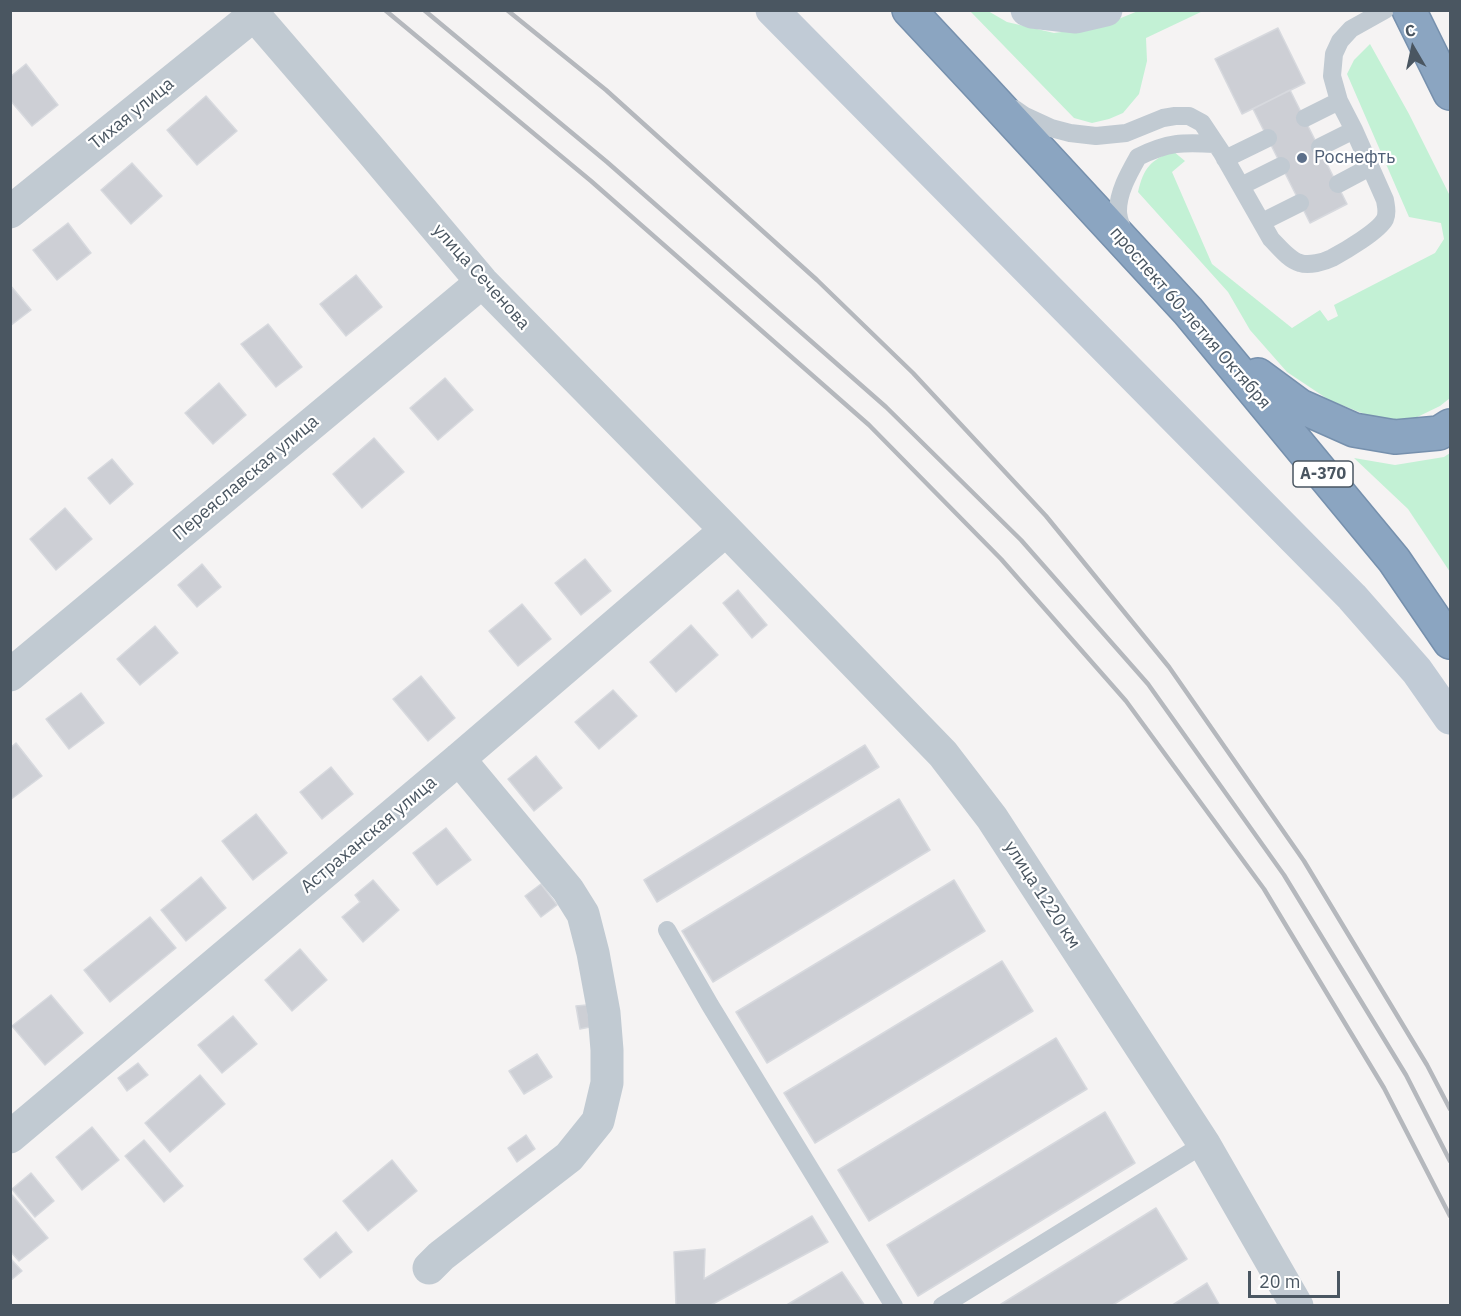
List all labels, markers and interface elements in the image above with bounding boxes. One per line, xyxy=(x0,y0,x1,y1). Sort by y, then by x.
north arrow xyxy=(1383,18,1443,78)
text: С xyxy=(1403,20,1417,41)
street label: Тихая улица xyxy=(85,73,179,155)
place label: Роснефть xyxy=(1314,147,1395,169)
marker: Роснефть xyxy=(1295,151,1309,165)
street label: улица Сеченова xyxy=(428,220,534,334)
street label: проспект 60-летия Октября xyxy=(1105,222,1275,414)
street label: Переяславская улица xyxy=(169,411,323,545)
road number: А-370 xyxy=(1293,461,1353,487)
street label: Астраханская улица xyxy=(297,772,441,898)
street label: улица 1220 км xyxy=(999,837,1085,953)
scale bar xyxy=(1251,1259,1342,1297)
text: 20 m xyxy=(1259,1270,1301,1293)

